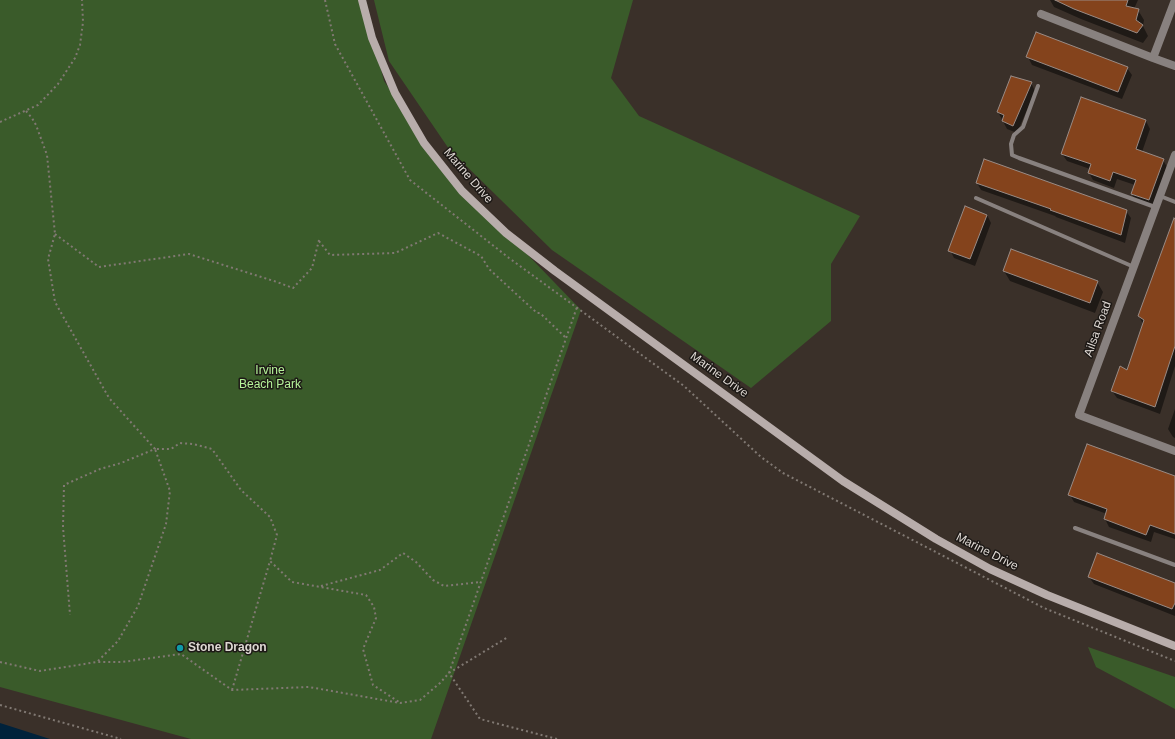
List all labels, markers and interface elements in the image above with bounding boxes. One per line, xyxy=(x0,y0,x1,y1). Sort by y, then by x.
street label: Marine Drive xyxy=(440,146,496,206)
street label: Ailsa Road xyxy=(1081,299,1115,359)
street label: Marine Drive xyxy=(687,349,751,401)
park label: Irvine Beach Park xyxy=(239,364,301,392)
street label: Marine Drive xyxy=(953,530,1021,574)
place label: Stone Dragon xyxy=(188,641,267,655)
marker: Stone Dragon xyxy=(175,643,185,653)

